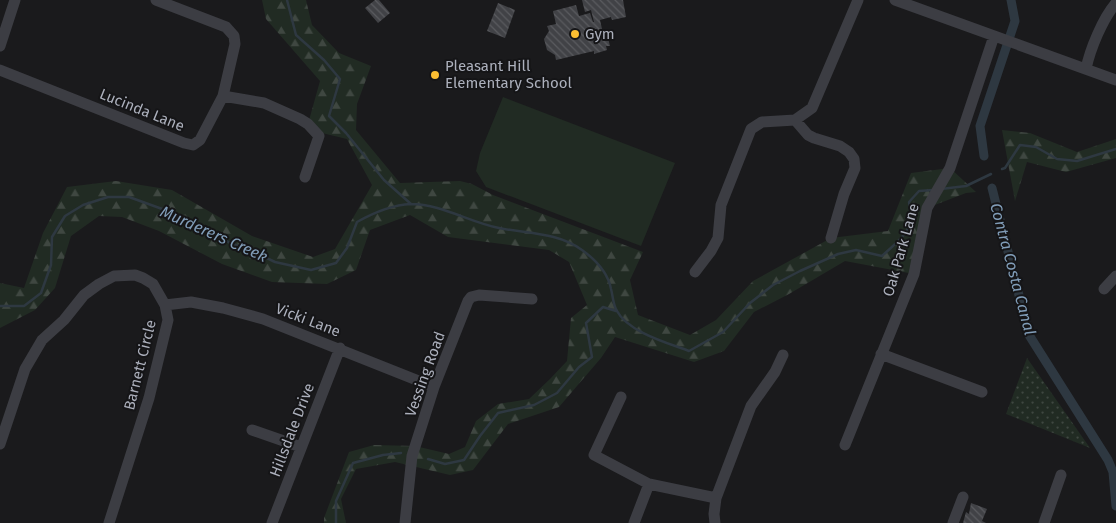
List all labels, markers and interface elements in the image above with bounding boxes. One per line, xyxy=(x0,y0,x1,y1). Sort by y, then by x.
place label: Gym xyxy=(585,25,615,43)
marker: Gym xyxy=(569,28,581,40)
place label: Pleasant Hill Elementary School xyxy=(445,57,573,92)
marker: Pleasant Hill Elementary School xyxy=(429,69,441,81)
street label: Lucinda Lane xyxy=(97,85,187,135)
street label: Oak Park Lane xyxy=(879,201,923,299)
water label: Contra Costa Canal xyxy=(986,201,1040,337)
water label: Murderers Creek xyxy=(157,202,271,266)
street label: Vicki Lane xyxy=(273,299,343,341)
street label: Barnett Circle xyxy=(120,318,160,412)
street label: Vessing Road xyxy=(401,329,449,419)
street label: Hillsdale Drive xyxy=(266,381,318,479)

